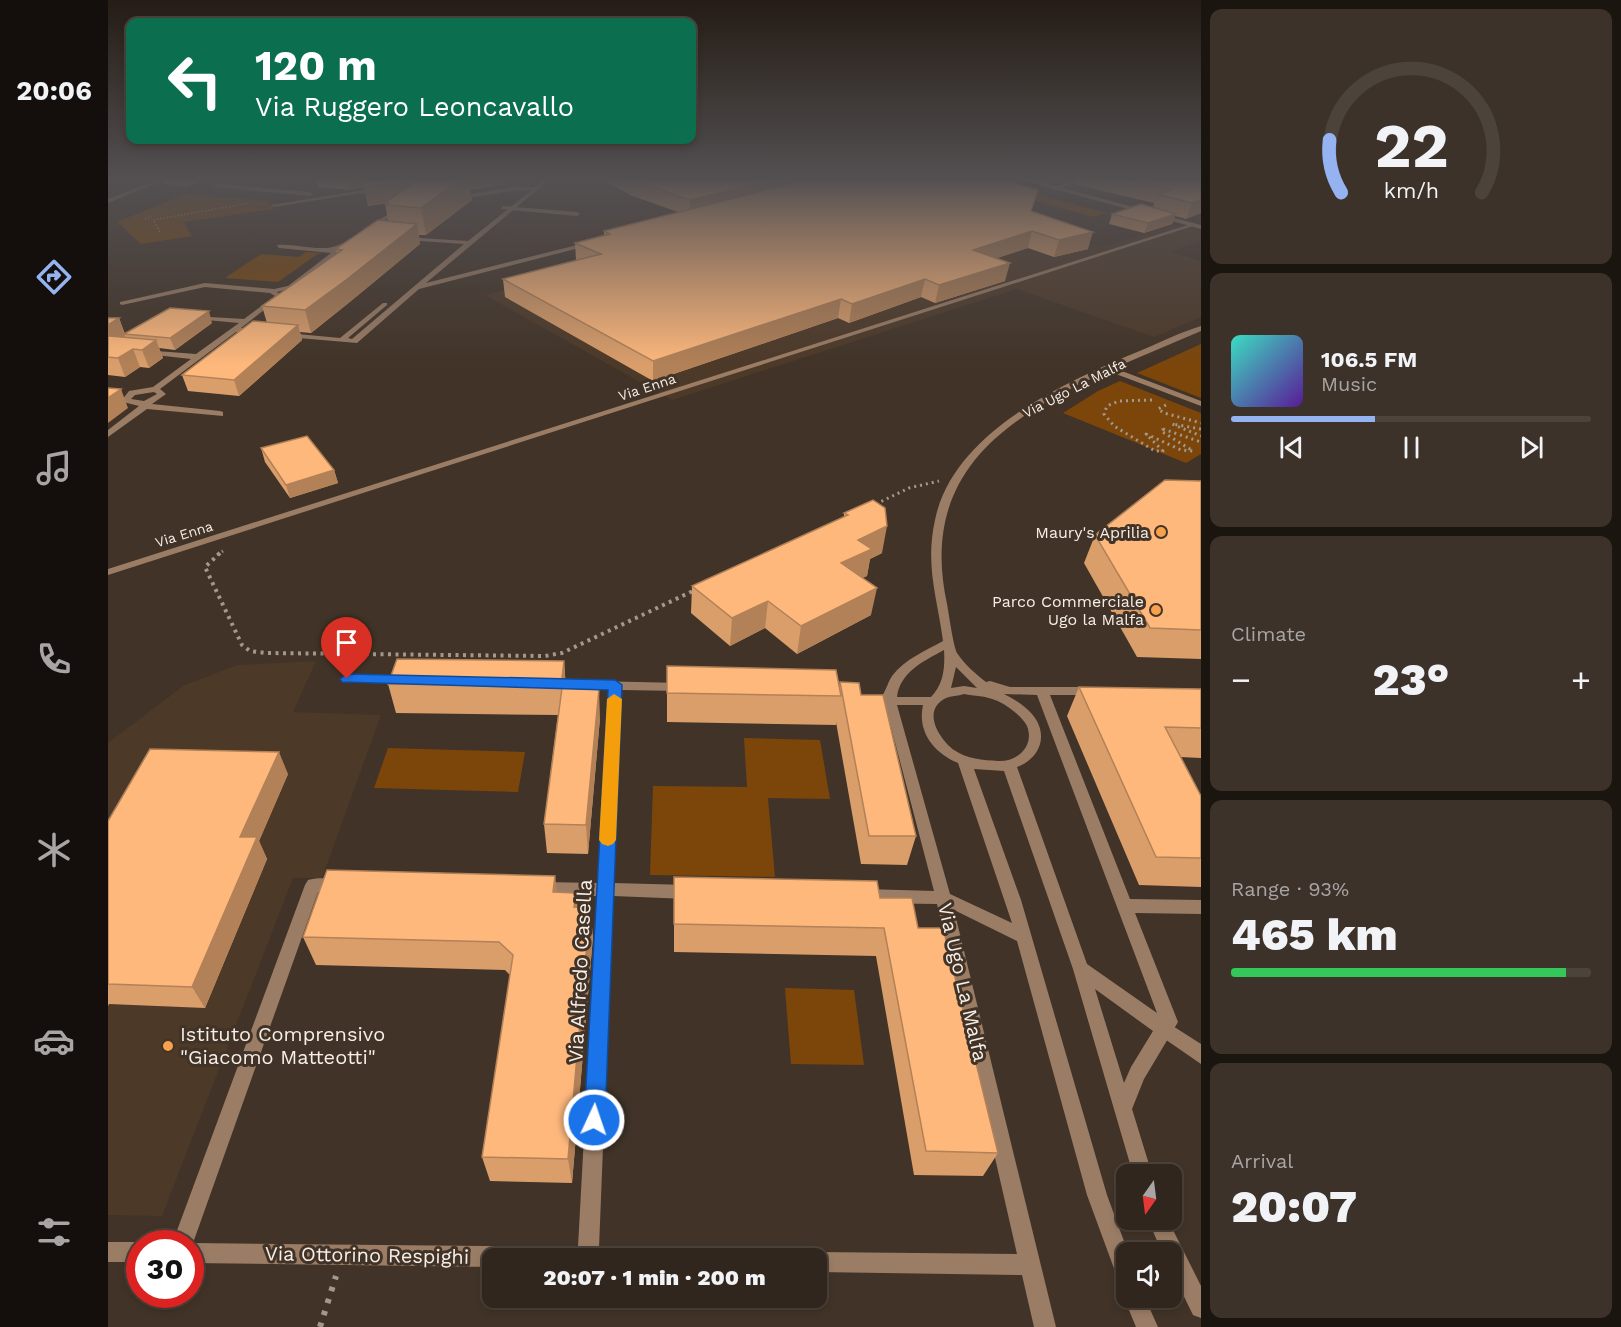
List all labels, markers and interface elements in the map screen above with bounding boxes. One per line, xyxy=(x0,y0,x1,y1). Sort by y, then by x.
text: 120 m xyxy=(255,41,377,90)
icon: left xyxy=(156,42,234,120)
text: 20:06 xyxy=(16,75,92,107)
text: Via Ruggero Leoncavallo xyxy=(255,91,574,123)
text: 22 xyxy=(1374,109,1448,182)
text: km/h xyxy=(1383,179,1439,204)
icon: directions xyxy=(33,256,75,298)
text: 106.5 FM xyxy=(1321,347,1417,372)
street label: Via Ugo La Malfa xyxy=(1020,355,1128,421)
street label: Via Enna xyxy=(616,370,678,404)
text: Music xyxy=(1321,372,1377,396)
icon: previous xyxy=(1275,431,1308,464)
icon: pause xyxy=(1395,431,1428,464)
icon: next xyxy=(1515,431,1548,464)
icon: music xyxy=(33,447,75,489)
street label: Via Enna xyxy=(153,518,215,550)
place label: Maury's Aprilia xyxy=(1035,523,1149,542)
marker: Maury's Aprilia xyxy=(1154,525,1168,539)
place label: Parco Commerciale Ugo la Malfa xyxy=(992,592,1144,629)
marker: Parco Commerciale Ugo la Malfa xyxy=(1149,603,1163,617)
pin xyxy=(321,617,372,679)
text: Climate xyxy=(1231,622,1306,646)
icon: arrive xyxy=(330,626,363,659)
icon: phone xyxy=(33,638,75,680)
text: 23° xyxy=(1373,653,1449,706)
text: − xyxy=(1231,660,1251,699)
text: + xyxy=(1571,660,1591,699)
icon: climate xyxy=(33,829,75,871)
text: Range · 93% xyxy=(1231,877,1349,901)
street label: Via Alfredo Casella xyxy=(563,879,597,1063)
street label: Via Ugo La Malfa xyxy=(933,900,993,1064)
text: 465 km xyxy=(1231,908,1398,961)
icon: car xyxy=(33,1020,75,1062)
place label: Istituto Comprensivo "Giacomo Matteotti" xyxy=(180,1022,385,1069)
marker: Istituto Comprensivo "Giacomo Matteotti" xyxy=(161,1039,175,1053)
position arrow xyxy=(562,1088,626,1152)
text: Arrival xyxy=(1231,1149,1293,1173)
north arrow xyxy=(1116,1164,1182,1230)
map controls xyxy=(1116,1164,1182,1308)
text: 20:07 xyxy=(1231,1180,1357,1233)
icon: filters xyxy=(33,1211,75,1253)
speed limit sign: 30 xyxy=(126,1230,204,1308)
street label: Via Ottorino Respighi xyxy=(265,1241,469,1269)
button: sound xyxy=(1116,1242,1182,1308)
text: 20:07 · 1 min · 200 m xyxy=(543,1265,766,1290)

